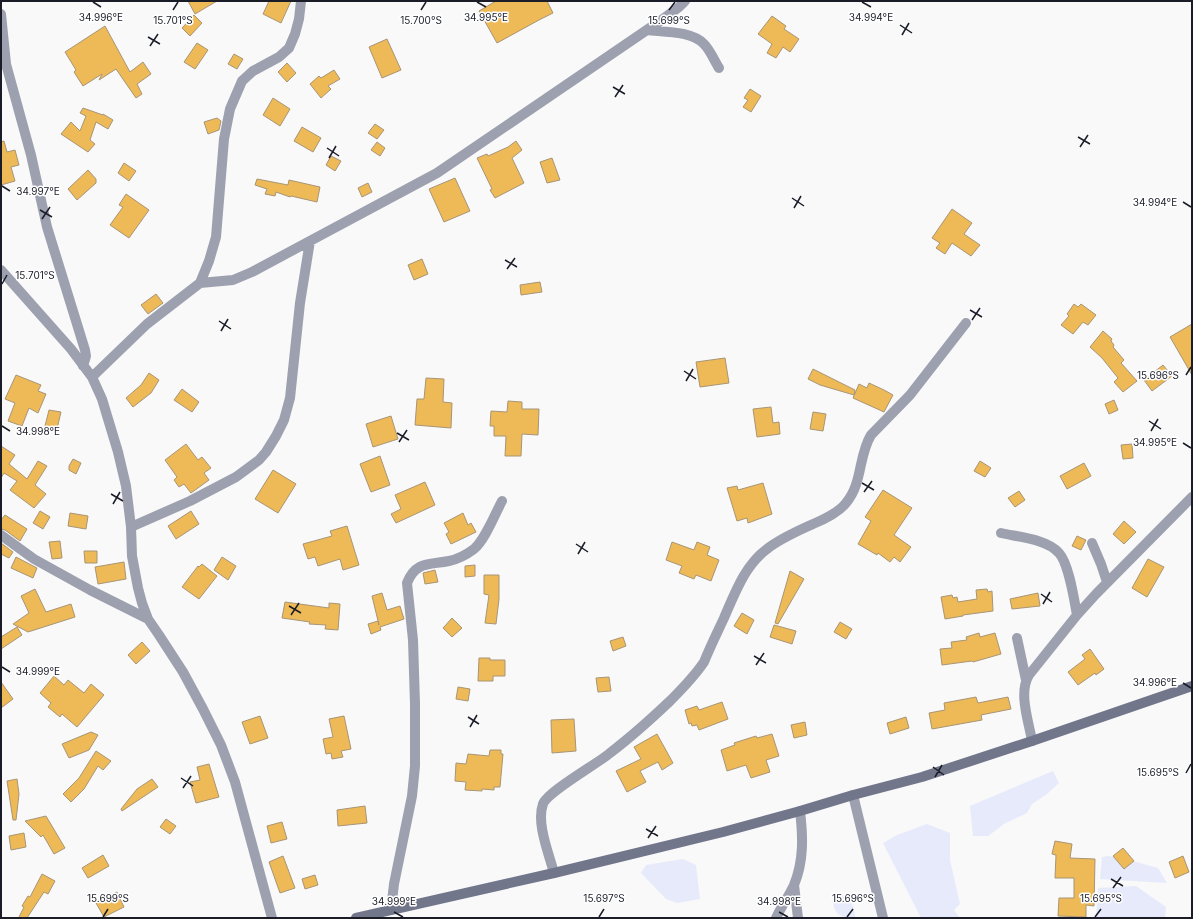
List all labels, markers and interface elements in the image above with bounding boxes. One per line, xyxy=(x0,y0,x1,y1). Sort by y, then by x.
text: 34.996°E xyxy=(79,11,123,23)
text: 34.995°E xyxy=(464,11,508,23)
text: 34.994°E xyxy=(849,11,893,23)
text: 15.701°S xyxy=(153,14,193,26)
text: 15.700°S xyxy=(400,14,442,26)
text: 15.699°S xyxy=(648,14,690,26)
text: 34.997°E xyxy=(16,185,60,197)
text: 34.994°E xyxy=(1133,196,1177,208)
text: 15.701°S xyxy=(15,269,55,281)
text: 15.696°S xyxy=(1137,369,1179,381)
text: 34.998°E xyxy=(16,425,60,437)
text: 34.995°E xyxy=(1133,436,1177,448)
text: 34.999°E xyxy=(16,665,60,677)
text: 34.996°E xyxy=(1133,676,1177,688)
text: 15.695°S xyxy=(1137,766,1179,778)
text: 15.699°S xyxy=(87,892,129,904)
text: 15.697°S xyxy=(583,892,625,904)
text: 15.696°S xyxy=(832,892,874,904)
text: 15.695°S xyxy=(1080,892,1122,904)
text: 34.999°E xyxy=(372,895,416,907)
text: 34.998°E xyxy=(757,895,801,907)

